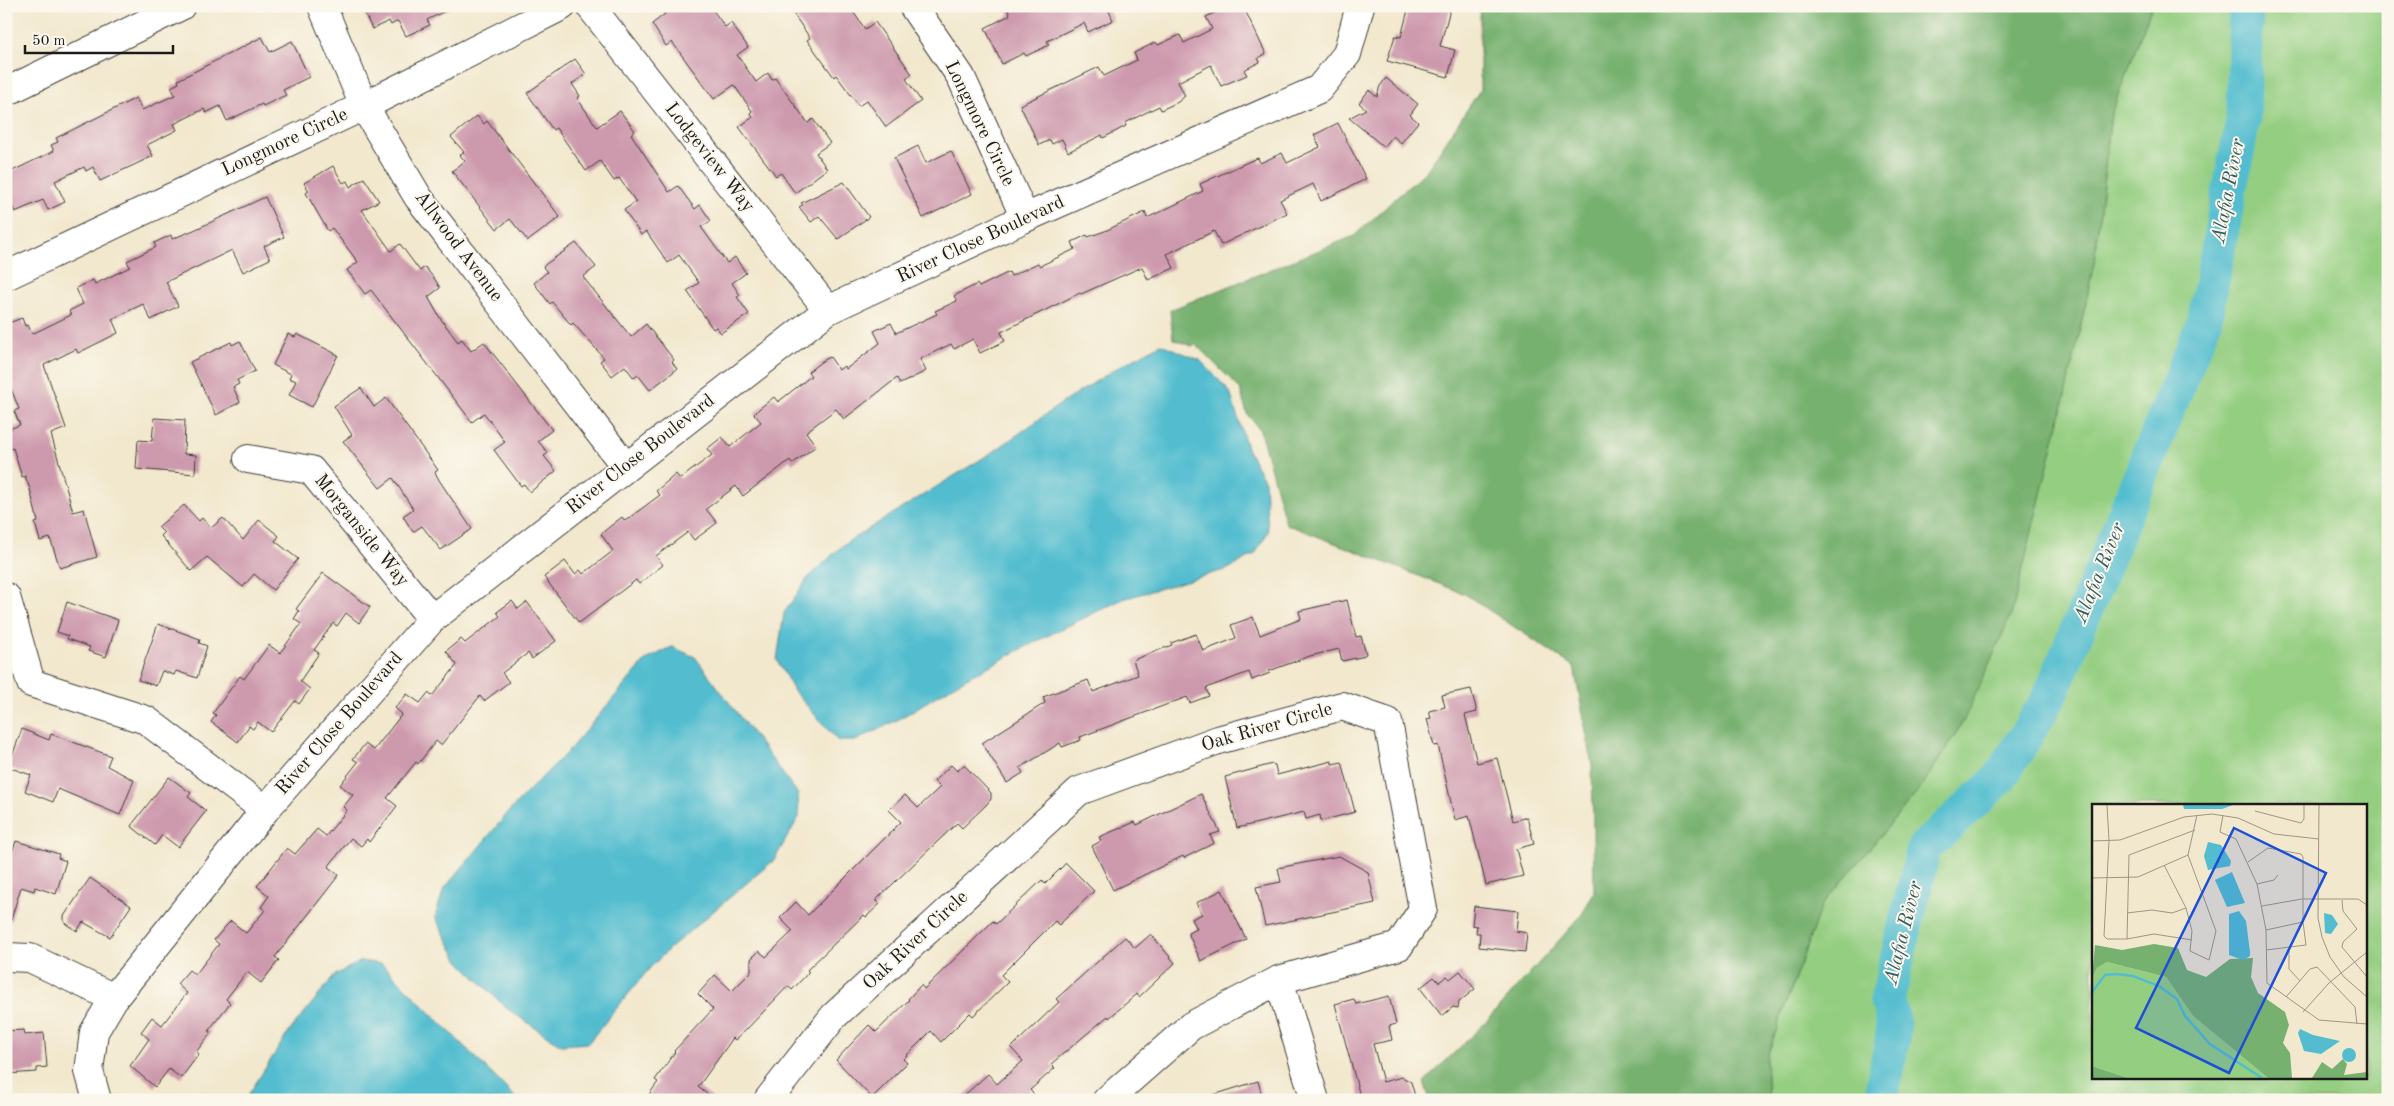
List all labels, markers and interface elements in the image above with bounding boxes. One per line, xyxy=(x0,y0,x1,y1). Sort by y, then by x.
scale bar xyxy=(25,22,172,54)
text: 50 m xyxy=(32,34,66,49)
street label: Longmore Circle xyxy=(940,58,1018,190)
street label: Lodgeview Way xyxy=(661,100,757,216)
street label: Longmore Circle xyxy=(219,105,351,181)
water label: Alafia River xyxy=(2209,137,2249,246)
street label: Allwood Avenue xyxy=(410,188,506,306)
street label: River Close Boulevard xyxy=(894,193,1068,287)
street label: River Close Boulevard xyxy=(563,391,719,519)
street label: Morganside Way xyxy=(310,471,412,591)
water label: Alafia River xyxy=(2071,520,2129,627)
street label: River Close Boulevard xyxy=(273,649,407,799)
street label: Oak River Circle xyxy=(1199,700,1335,756)
inset map xyxy=(2092,804,2366,1078)
water label: Alafia River xyxy=(1881,879,1927,988)
street label: Oak River Circle xyxy=(860,888,972,994)

